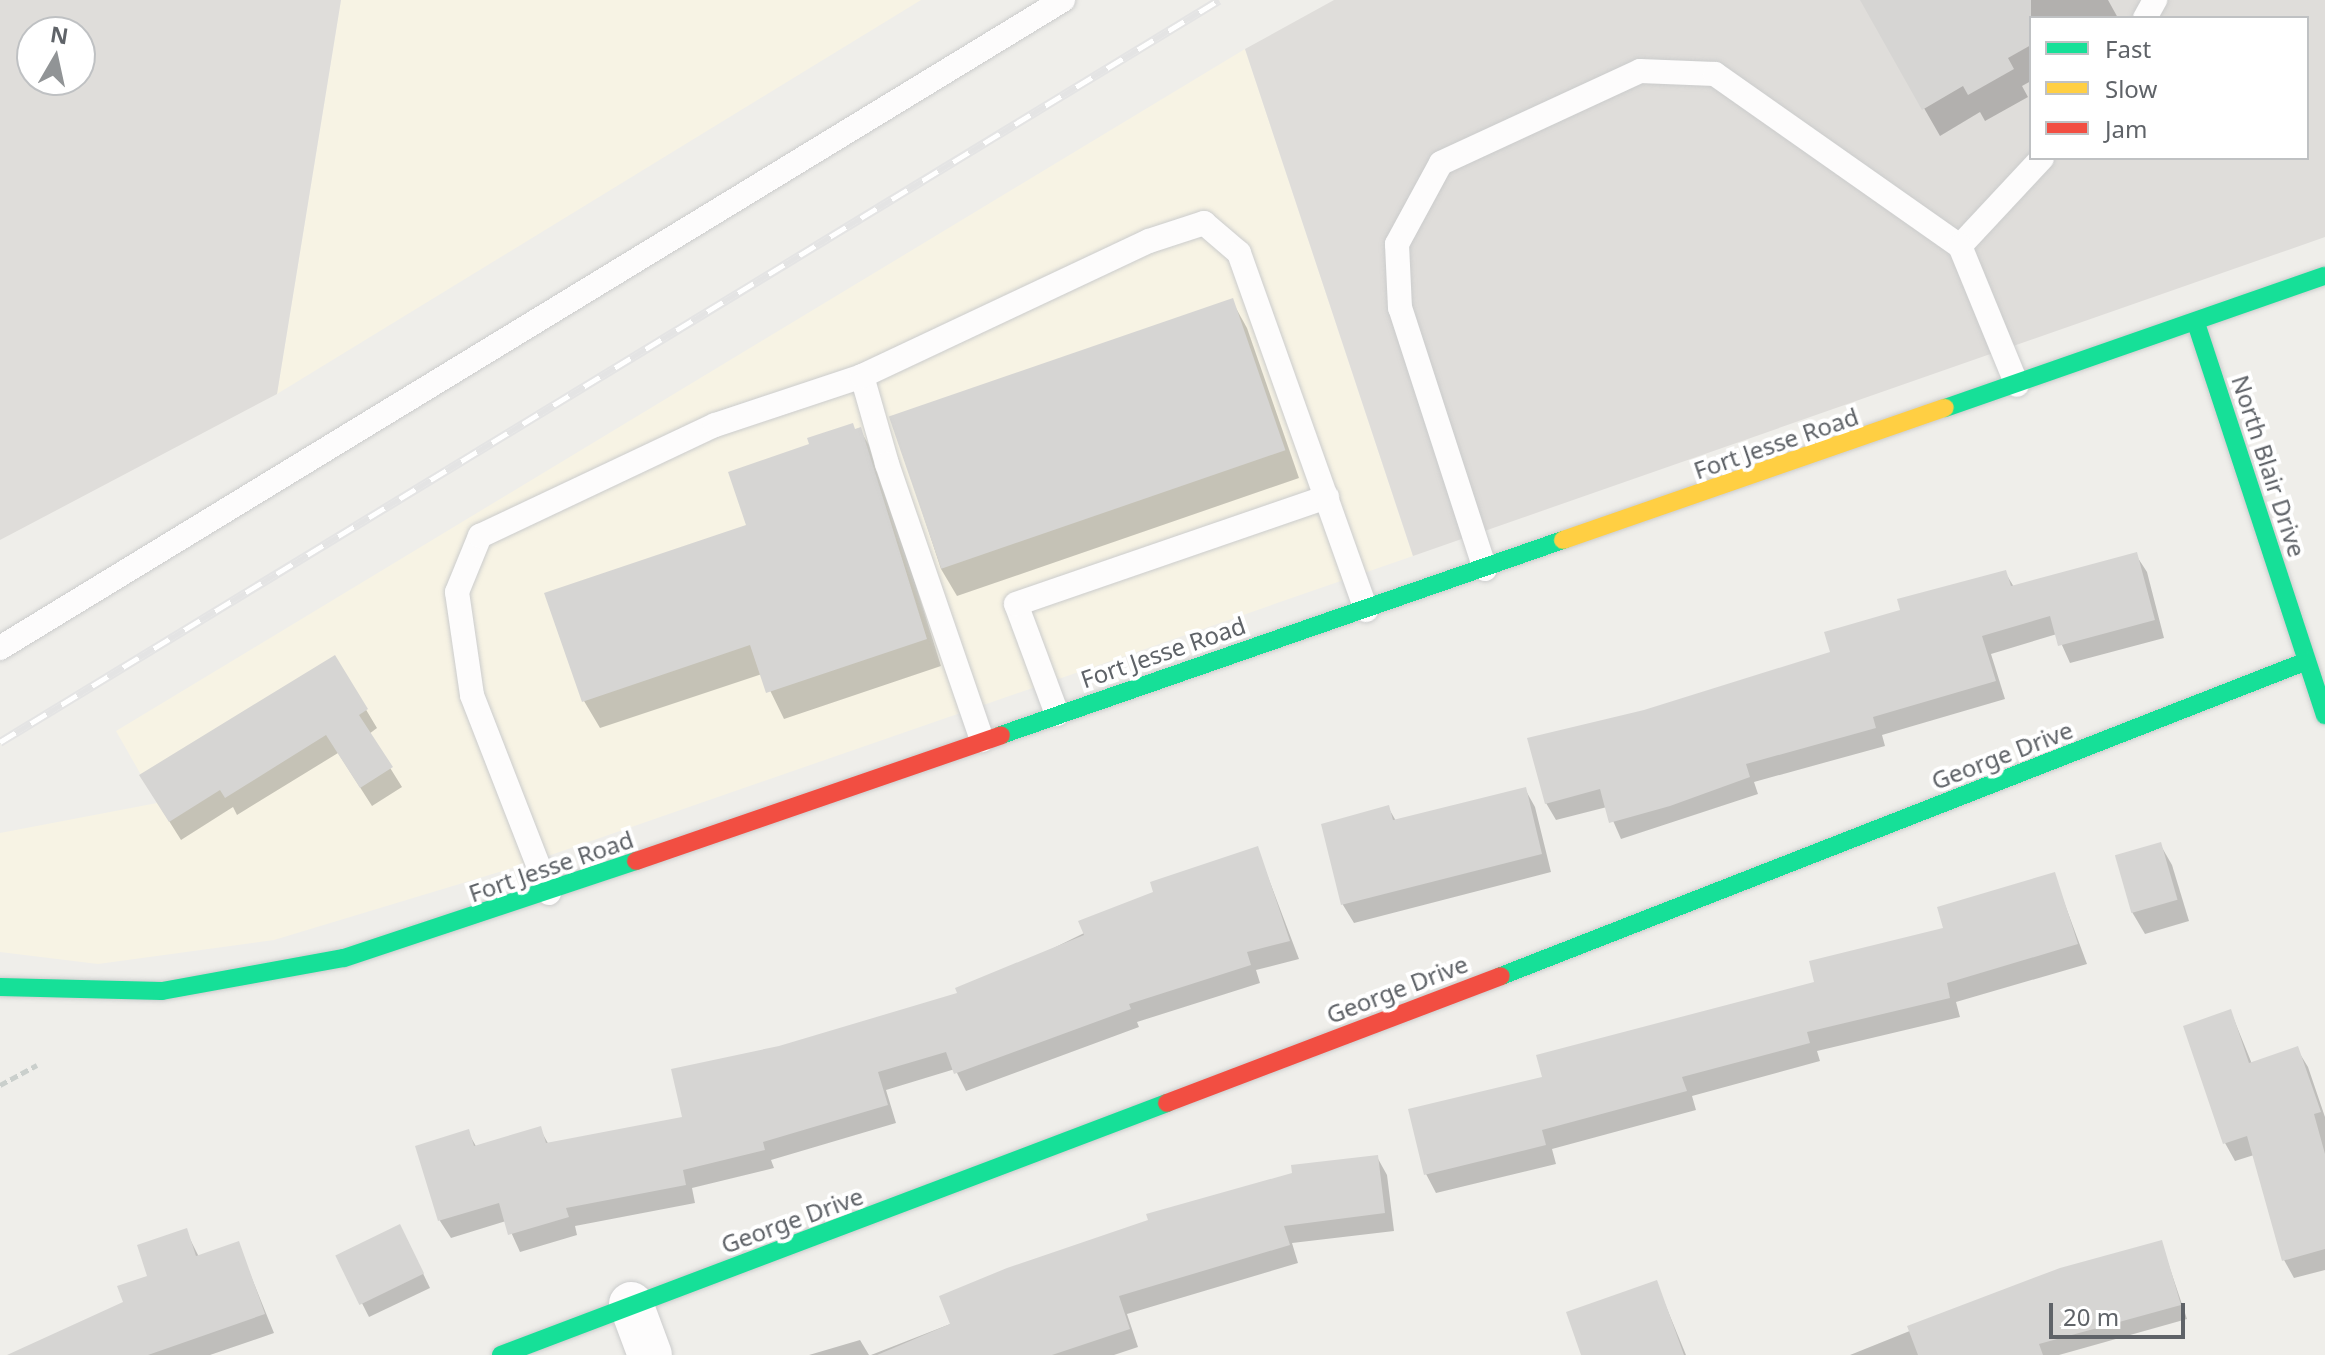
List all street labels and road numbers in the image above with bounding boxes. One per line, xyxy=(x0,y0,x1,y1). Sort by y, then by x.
street label: North Blair Drive xyxy=(2226,372,2312,560)
street label: Fort Jesse Road xyxy=(1690,401,1862,485)
street label: Fort Jesse Road xyxy=(1077,610,1249,694)
street label: George Drive xyxy=(1927,715,2077,795)
street label: Fort Jesse Road xyxy=(465,824,637,908)
street label: George Drive xyxy=(1322,949,1472,1029)
street label: George Drive xyxy=(717,1181,867,1259)

